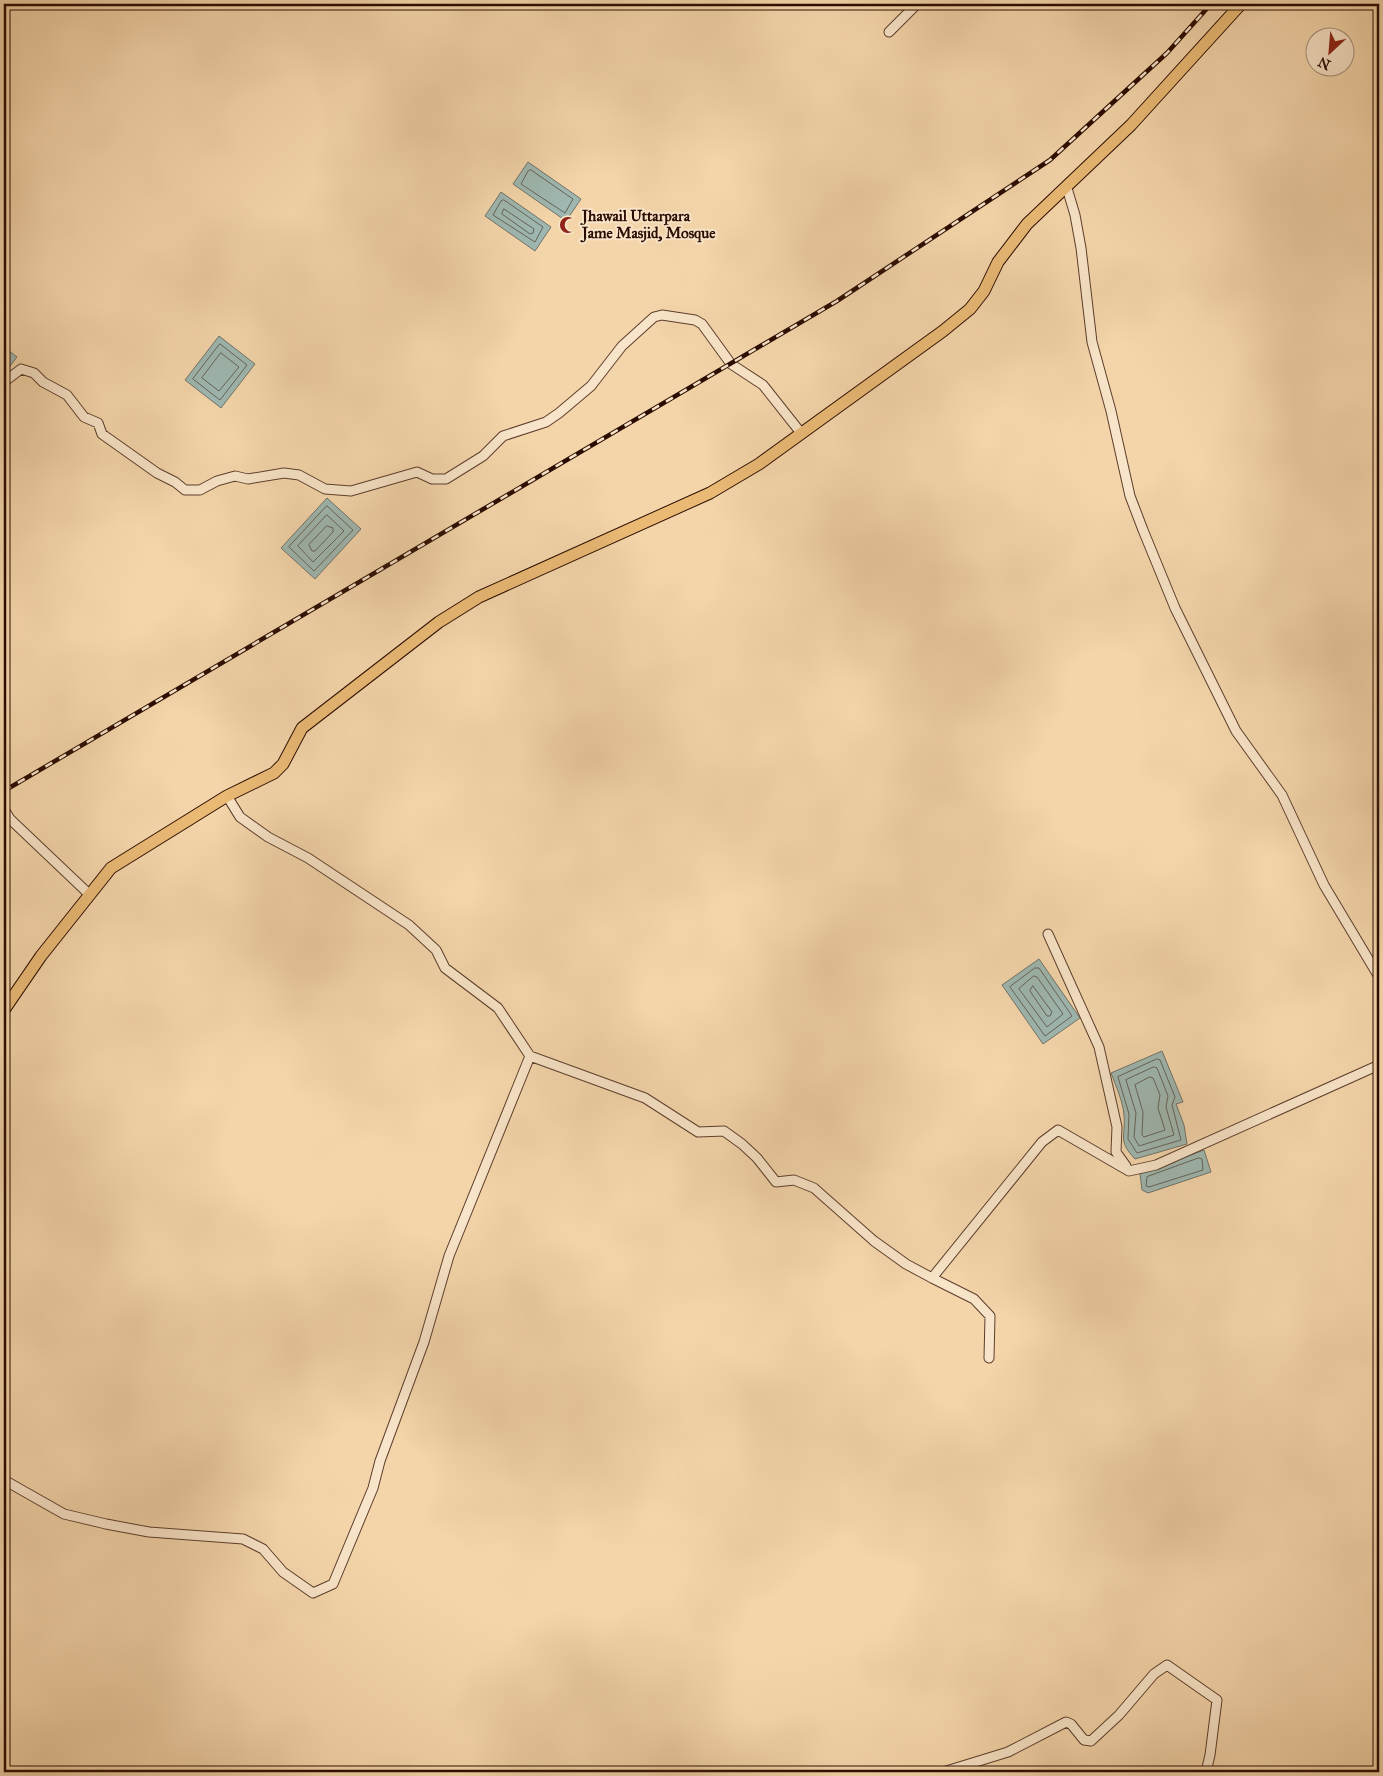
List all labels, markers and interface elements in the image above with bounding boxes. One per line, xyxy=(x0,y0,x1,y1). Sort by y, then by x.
north arrow xyxy=(1306,28,1356,78)
text: N xyxy=(1315,53,1334,73)
place label: Jhawail Uttarpara Jame Masjid, Mosque xyxy=(580,207,716,243)
mosque icon: Jhawail Uttarpara Jame Masjid, Mosque xyxy=(558,215,578,235)

